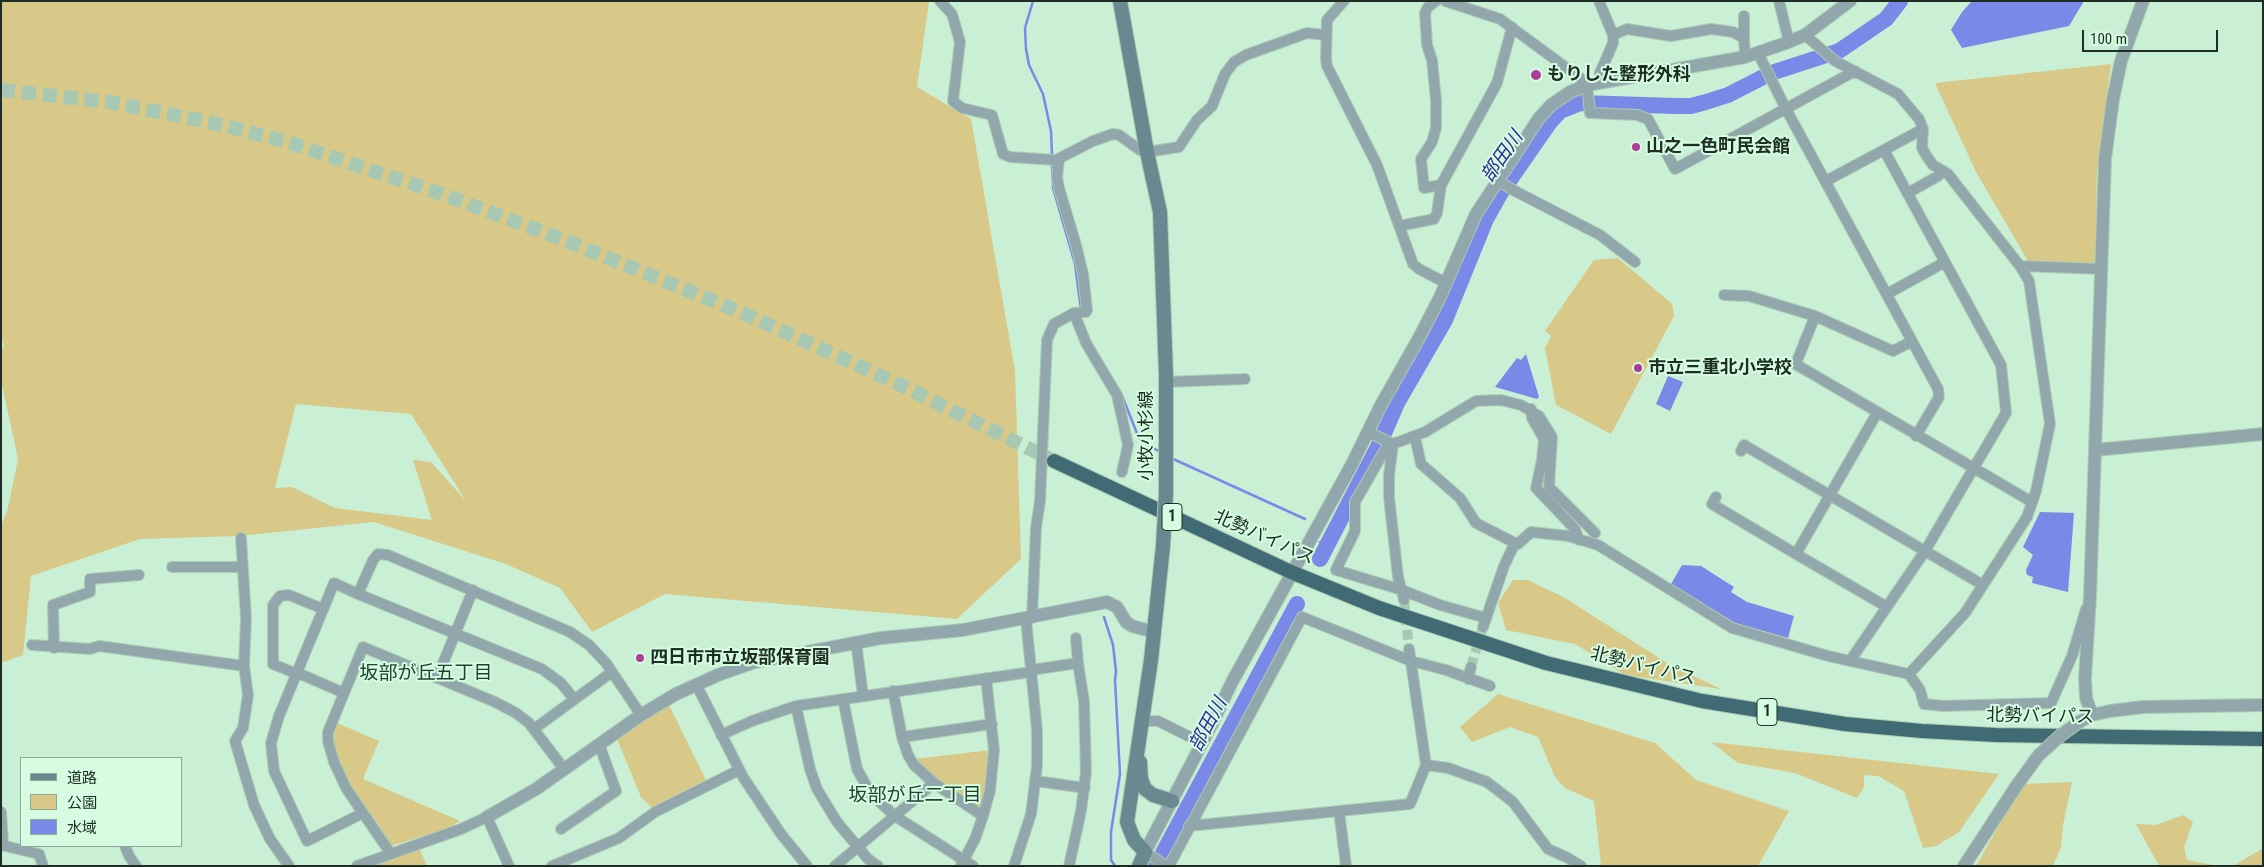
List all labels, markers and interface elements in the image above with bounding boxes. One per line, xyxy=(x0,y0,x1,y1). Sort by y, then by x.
scale bar xyxy=(2084,20,2220,52)
text: 100 m xyxy=(2090,30,2127,48)
place label: もりした整形外科 xyxy=(1547,64,1691,86)
marker: もりした整形外科 xyxy=(1529,68,1543,82)
water label: 部田川 xyxy=(1477,127,1529,187)
place label: 山之一色町民会館 xyxy=(1646,136,1790,158)
marker: 山之一色町民会館 xyxy=(1630,141,1642,153)
place label: 市立三重北小学校 xyxy=(1648,357,1792,379)
marker: 市立三重北小学校 xyxy=(1632,362,1644,374)
street label: 小牧小杉線 xyxy=(1136,391,1158,481)
road number: 1 xyxy=(1162,504,1182,530)
street label: 北勢バイパス xyxy=(1210,506,1318,570)
street label: 北勢バイパス xyxy=(1588,643,1698,691)
place label: 四日市市立坂部保育園 xyxy=(650,647,830,669)
marker: 四日市市立坂部保育園 xyxy=(634,652,646,664)
district label: 坂部が丘五丁目 xyxy=(360,663,492,685)
water label: 部田川 xyxy=(1186,694,1232,756)
road number: 1 xyxy=(1757,699,1777,726)
street label: 北勢バイパス xyxy=(1986,705,2094,729)
legend xyxy=(20,757,182,847)
text: 道路 xyxy=(67,769,97,787)
district label: 坂部が丘二丁目 xyxy=(849,785,981,807)
text: 公園 xyxy=(67,794,97,812)
text: 水域 xyxy=(67,819,97,837)

